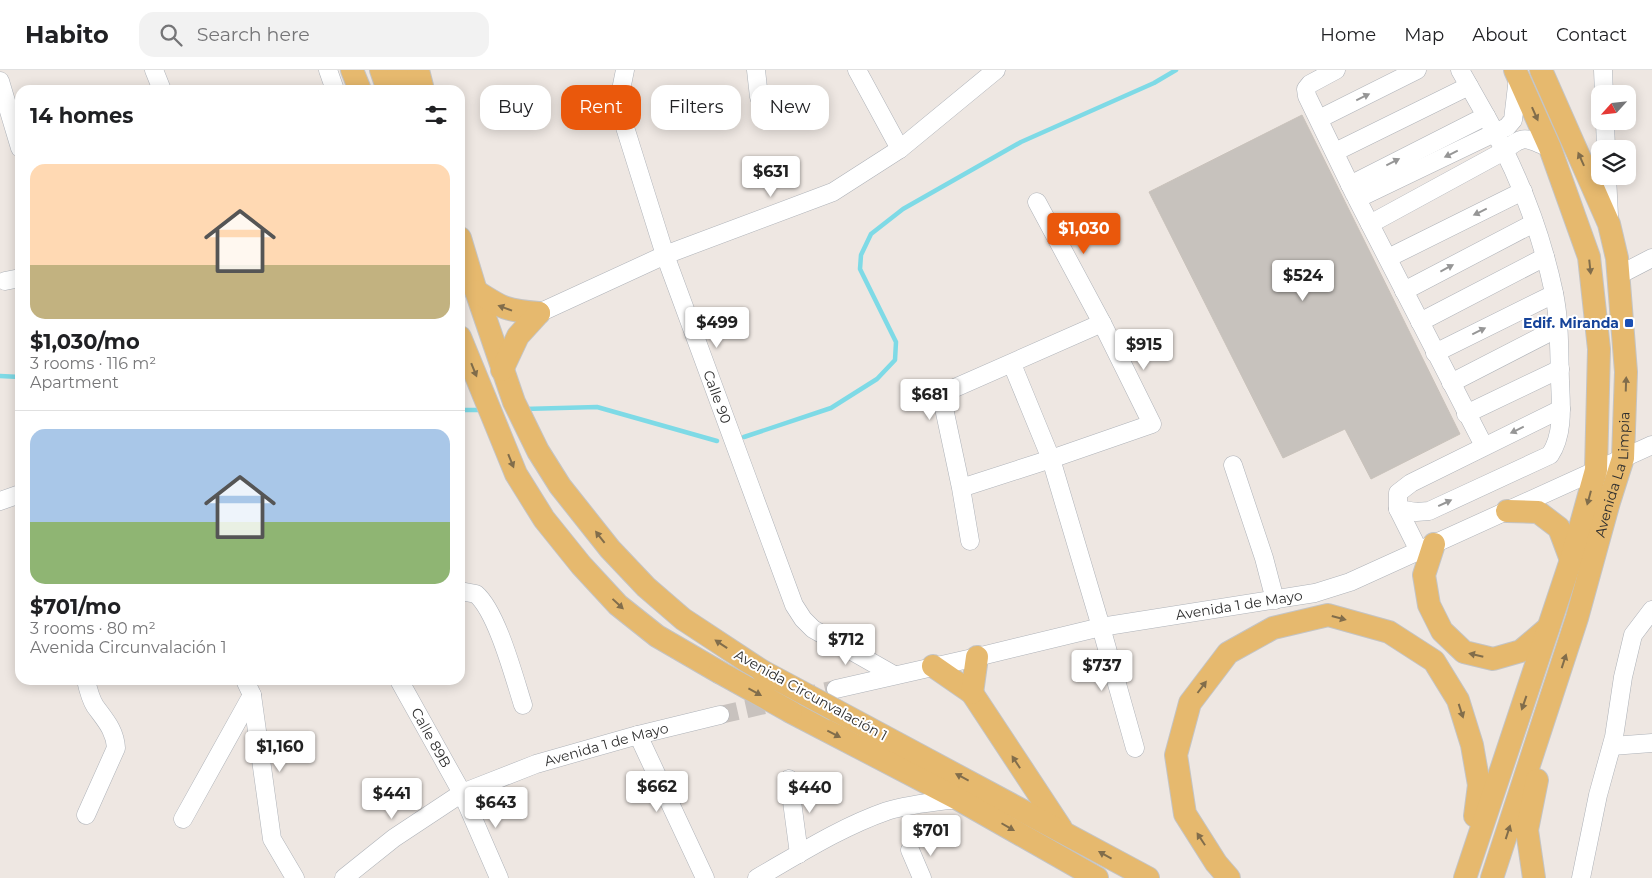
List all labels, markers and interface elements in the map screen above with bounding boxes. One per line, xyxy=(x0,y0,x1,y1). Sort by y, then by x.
search box xyxy=(139,12,489,57)
text: Habito xyxy=(25,20,109,49)
icon: search xyxy=(157,21,185,49)
text: Search here xyxy=(197,23,310,46)
text: Home xyxy=(1320,24,1376,46)
text: Map xyxy=(1404,24,1444,46)
text: About xyxy=(1472,24,1528,46)
text: Contact xyxy=(1556,24,1627,46)
chip: Buy xyxy=(480,85,551,130)
chip: Rent xyxy=(561,85,641,130)
chip: Filters xyxy=(651,85,741,130)
chip: New xyxy=(751,85,829,130)
north arrow xyxy=(1591,85,1636,130)
map controls xyxy=(1591,85,1636,185)
one-way arrow xyxy=(1355,93,1370,101)
icon: filters xyxy=(422,101,450,129)
text: 14 homes xyxy=(30,103,134,128)
one-way arrow xyxy=(1532,107,1540,121)
button: layers xyxy=(1591,140,1636,185)
one-way arrow xyxy=(1444,150,1458,158)
one-way arrow xyxy=(1576,152,1584,166)
pin: $631 xyxy=(741,156,801,198)
one-way arrow xyxy=(1386,158,1401,167)
text: $631 xyxy=(753,162,789,181)
icon: home xyxy=(195,196,285,286)
one-way arrow xyxy=(1472,208,1487,216)
pin: $1,030 xyxy=(1043,212,1125,255)
text: $1,030 xyxy=(1058,219,1110,238)
one-way arrow xyxy=(1586,259,1594,275)
pin: $524 xyxy=(1273,260,1333,302)
one-way arrow xyxy=(1440,264,1454,272)
text: $524 xyxy=(1283,266,1323,285)
one-way arrow xyxy=(497,304,512,312)
pin: $499 xyxy=(687,306,747,349)
text: $499 xyxy=(696,313,738,332)
place label: Edif. Miranda xyxy=(1523,314,1619,332)
marker: Edif. Miranda xyxy=(1623,317,1635,329)
one-way arrow xyxy=(1472,327,1486,335)
pin: $915 xyxy=(1114,328,1174,371)
text: $1,030/mo xyxy=(30,329,140,354)
text: $915 xyxy=(1126,335,1162,354)
text: 3 rooms · 116 m² xyxy=(30,354,156,373)
one-way arrow xyxy=(470,363,478,377)
street label: Calle 90 xyxy=(699,368,735,426)
text: Apartment xyxy=(30,373,119,392)
one-way arrow xyxy=(1622,376,1630,392)
pin: $681 xyxy=(900,378,960,421)
text: $681 xyxy=(911,385,949,404)
street label: Avenida La Limpia xyxy=(1591,411,1634,539)
one-way arrow xyxy=(1510,426,1524,434)
one-way arrow xyxy=(507,454,515,469)
icon: home xyxy=(195,462,285,552)
one-way arrow xyxy=(1584,490,1592,505)
one-way arrow xyxy=(1438,499,1452,507)
one-way arrow xyxy=(595,531,606,544)
street label: Avenida 1 de Mayo xyxy=(1174,586,1304,624)
text: $701/mo xyxy=(30,594,121,619)
one-way arrow xyxy=(612,598,624,610)
one-way arrow xyxy=(1332,614,1347,622)
text: 3 rooms · 80 m² xyxy=(30,619,156,638)
pin: $712 xyxy=(816,624,876,666)
text: $712 xyxy=(828,630,864,649)
text: Avenida Circunvalación 1 xyxy=(30,638,227,657)
one-way arrow xyxy=(714,639,728,649)
street label: Avenida Circunvalación 1 xyxy=(731,645,891,745)
pin: $737 xyxy=(1072,650,1132,692)
one-way arrow xyxy=(1468,651,1483,659)
one-way arrow xyxy=(1560,653,1568,668)
text: $737 xyxy=(1082,656,1122,675)
one-way arrow xyxy=(1197,680,1207,694)
one-way arrow xyxy=(748,688,762,696)
one-way arrow xyxy=(1520,695,1527,710)
one-way arrow xyxy=(1458,704,1466,719)
street label: Calle 89B xyxy=(407,705,455,771)
street label: Avenida 1 de Mayo xyxy=(542,719,670,770)
pin: $1,160 xyxy=(239,730,321,773)
one-way arrow xyxy=(827,730,841,738)
text: $1,160 xyxy=(256,737,304,756)
one-way arrow xyxy=(1012,755,1021,768)
pin: $662 xyxy=(627,770,687,813)
pin: $440 xyxy=(780,772,840,814)
one-way arrow xyxy=(955,773,969,782)
text: $662 xyxy=(637,777,677,796)
pin: $441 xyxy=(362,778,422,820)
text: $440 xyxy=(788,778,832,797)
text: $441 xyxy=(373,784,411,803)
pin: $643 xyxy=(466,786,526,829)
text: $643 xyxy=(476,793,516,812)
pin: $701 xyxy=(901,814,961,857)
text: $701 xyxy=(913,821,949,840)
one-way arrow xyxy=(1001,823,1016,831)
one-way arrow xyxy=(1504,824,1512,839)
one-way arrow xyxy=(1196,832,1205,845)
one-way arrow xyxy=(1098,850,1112,859)

